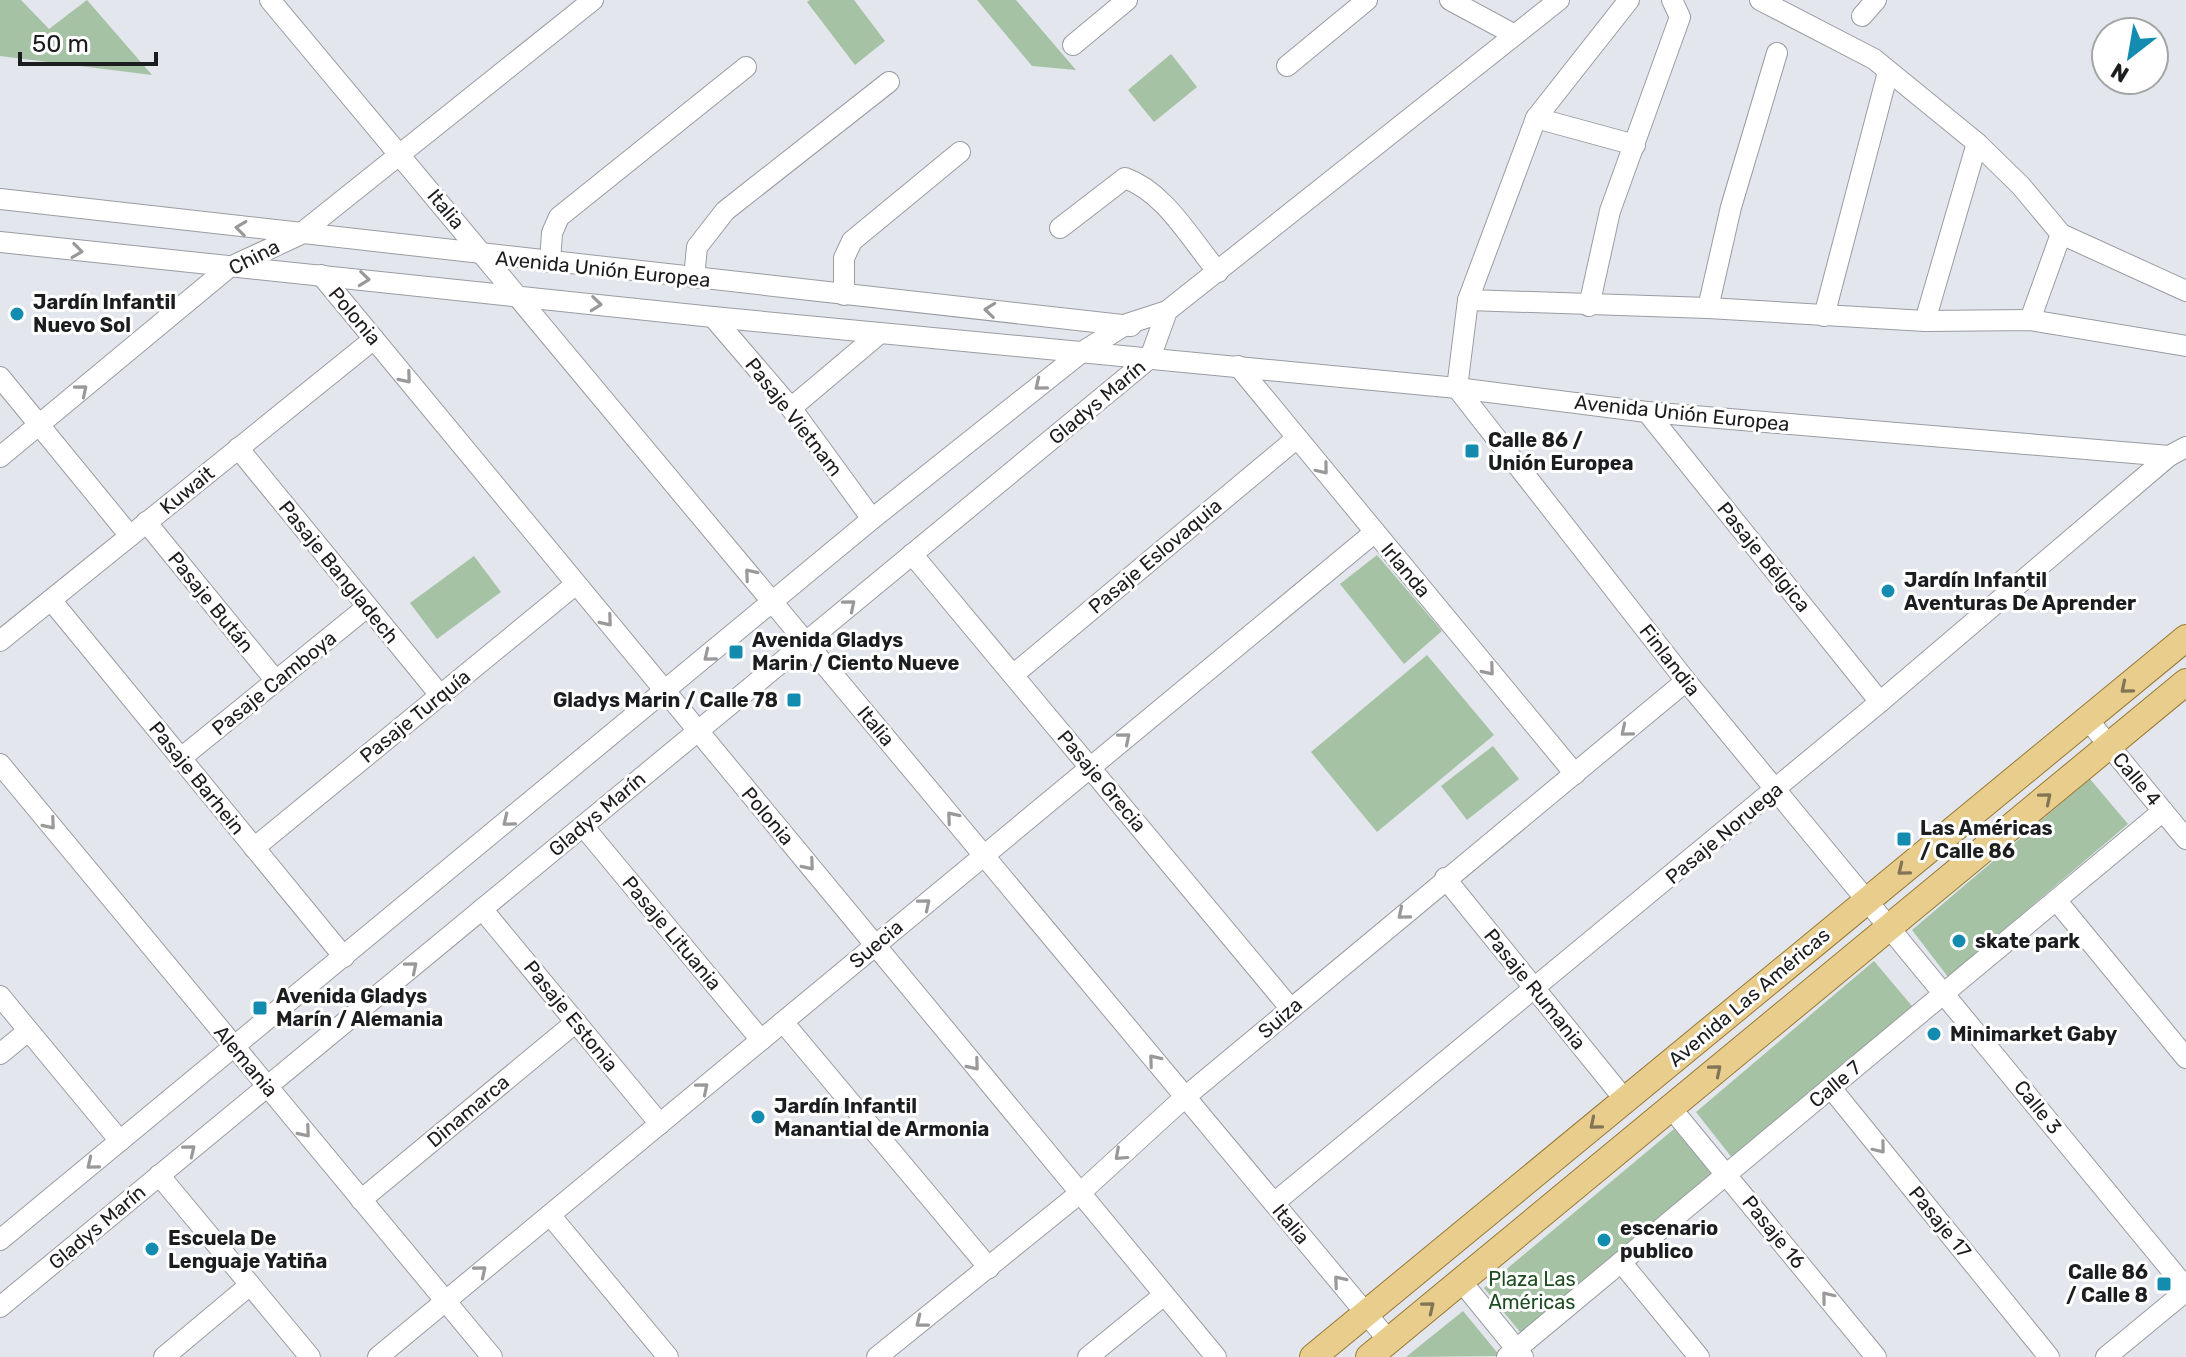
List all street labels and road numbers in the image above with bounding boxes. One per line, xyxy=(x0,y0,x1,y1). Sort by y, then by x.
street label: Italia xyxy=(422,184,470,234)
street label: China xyxy=(225,234,283,280)
street label: Avenida Unión Europea xyxy=(494,246,712,292)
street label: Polonia xyxy=(324,282,386,350)
street label: Pasaje Vietnam xyxy=(740,353,848,481)
street label: Gladys Marín xyxy=(1044,355,1150,449)
street label: Avenida Unión Europea xyxy=(1573,390,1791,436)
street label: Kuwait xyxy=(155,461,219,519)
street label: Pasaje Eslovaquia xyxy=(1084,493,1226,619)
street label: Pasaje Bangladech xyxy=(274,496,404,648)
street label: Pasaje Bélgica xyxy=(1712,497,1816,617)
street label: Irlanda xyxy=(1376,538,1436,602)
street label: Pasaje Bután xyxy=(163,547,259,657)
street label: Finlandia xyxy=(1635,619,1705,701)
street label: Pasaje Camboya xyxy=(207,625,341,741)
street label: Pasaje Turquía xyxy=(355,664,475,768)
street label: Italia xyxy=(852,701,900,751)
street label: Pasaje Barhein xyxy=(144,717,250,839)
street label: Pasaje Grecia xyxy=(1052,725,1152,837)
street label: Calle 4 xyxy=(2108,747,2166,811)
street label: Gladys Marín xyxy=(544,767,650,861)
street label: Pasaje Noruega xyxy=(1661,777,1787,889)
street label: Polonia xyxy=(737,782,799,850)
street label: Pasaje Lituania xyxy=(617,871,727,995)
street label: Suecia xyxy=(844,915,908,973)
street label: Avenida Las Américas xyxy=(1663,922,1835,1072)
street label: Pasaje Rumania xyxy=(1479,924,1591,1054)
street label: Pasaje Estonia xyxy=(519,956,623,1076)
street label: Suiza xyxy=(1253,992,1307,1044)
street label: Alemania xyxy=(209,1020,283,1102)
street label: Calle 7 xyxy=(1804,1055,1866,1113)
street label: Dinamarca xyxy=(422,1070,514,1152)
street label: Calle 3 xyxy=(2009,1075,2067,1139)
street label: Gladys Marín xyxy=(44,1180,150,1274)
street label: Pasaje 17 xyxy=(1904,1181,1976,1263)
street label: Pasaje 16 xyxy=(1737,1191,1811,1273)
street label: Italia xyxy=(1267,1199,1315,1249)

